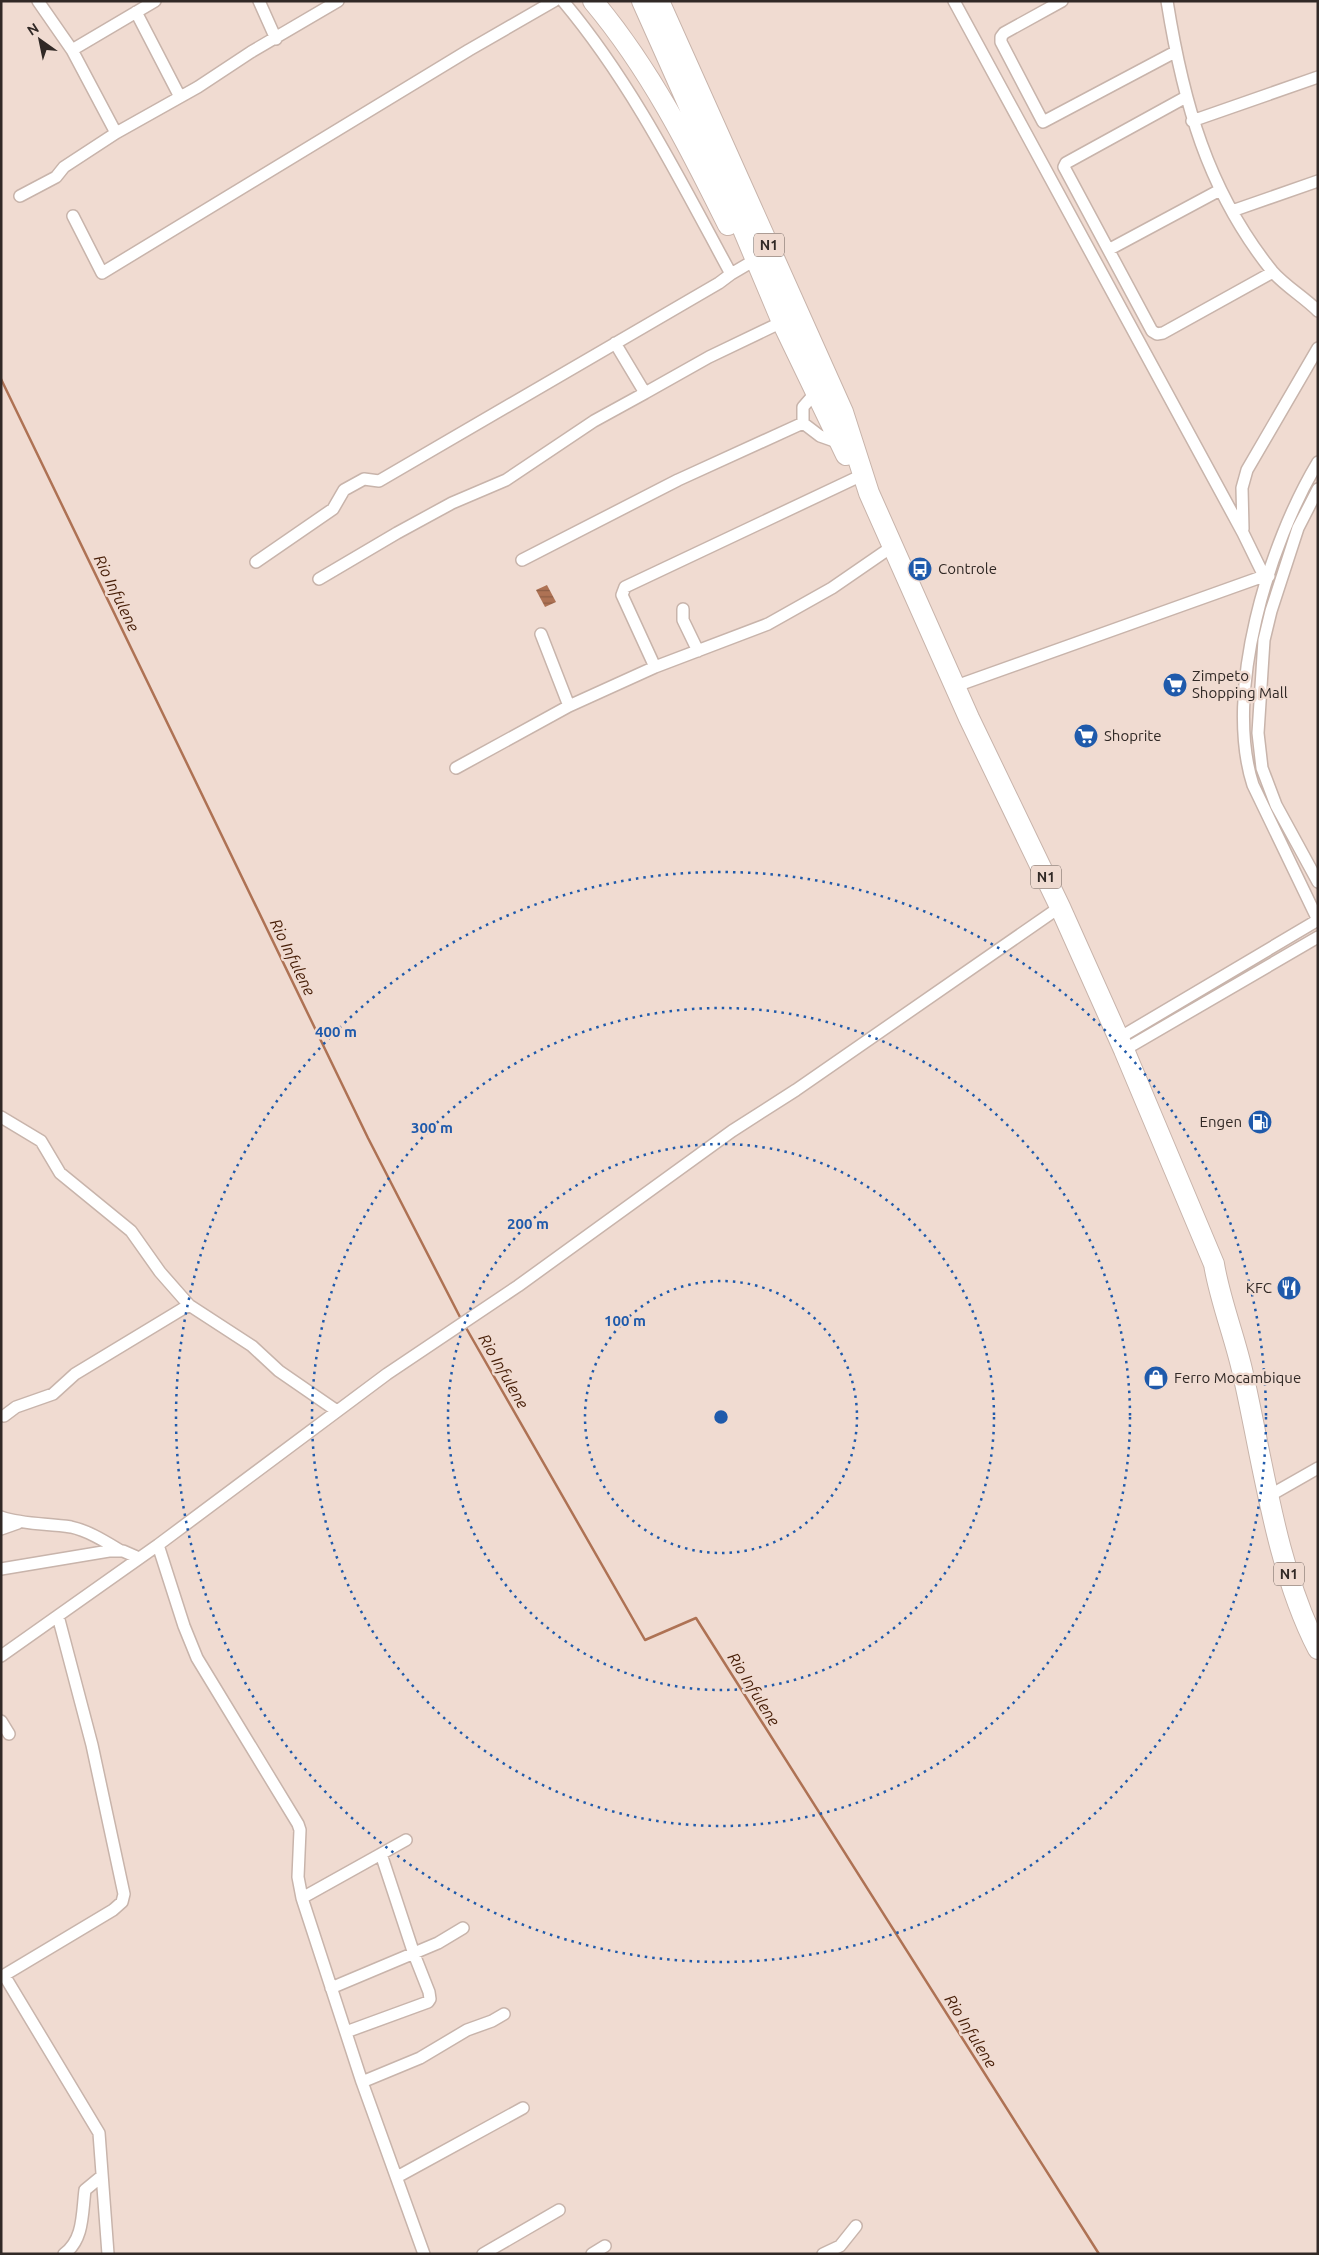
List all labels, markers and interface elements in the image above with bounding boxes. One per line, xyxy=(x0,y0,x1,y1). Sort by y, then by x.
north arrow xyxy=(15,15,65,65)
text: N xyxy=(24,20,42,39)
road number: N1 xyxy=(754,234,784,256)
water label: Rio Infulene xyxy=(91,552,143,634)
bus stop icon: Controle xyxy=(907,556,933,582)
place label: Controle xyxy=(938,560,997,577)
place label: Zimpeto Shopping Mall xyxy=(1192,667,1288,701)
supermarket icon: Zimpeto Shopping Mall xyxy=(1162,672,1188,698)
supermarket icon: Shoprite xyxy=(1073,723,1099,749)
place label: Shoprite xyxy=(1104,727,1161,744)
road number: N1 xyxy=(1031,866,1061,889)
water label: Rio Infulene xyxy=(267,916,319,998)
text: 400 m xyxy=(315,1023,357,1040)
fuel station icon: Engen xyxy=(1247,1109,1273,1135)
place label: Engen xyxy=(1200,1113,1242,1130)
text: 300 m xyxy=(411,1119,453,1136)
text: 200 m xyxy=(507,1215,549,1232)
restaurant icon: KFC xyxy=(1276,1275,1302,1301)
place label: KFC xyxy=(1246,1279,1272,1296)
text: 100 m xyxy=(604,1312,646,1329)
water label: Rio Infulene xyxy=(475,1331,533,1411)
shop icon: Ferro Mocambique xyxy=(1143,1365,1169,1391)
place label: Ferro Mocambique xyxy=(1174,1369,1301,1386)
centre of rings xyxy=(712,1408,730,1426)
road number: N1 xyxy=(1274,1562,1304,1586)
water label: Rio Infulene xyxy=(724,1649,784,1729)
water label: Rio Infulene xyxy=(941,1991,1001,2071)

